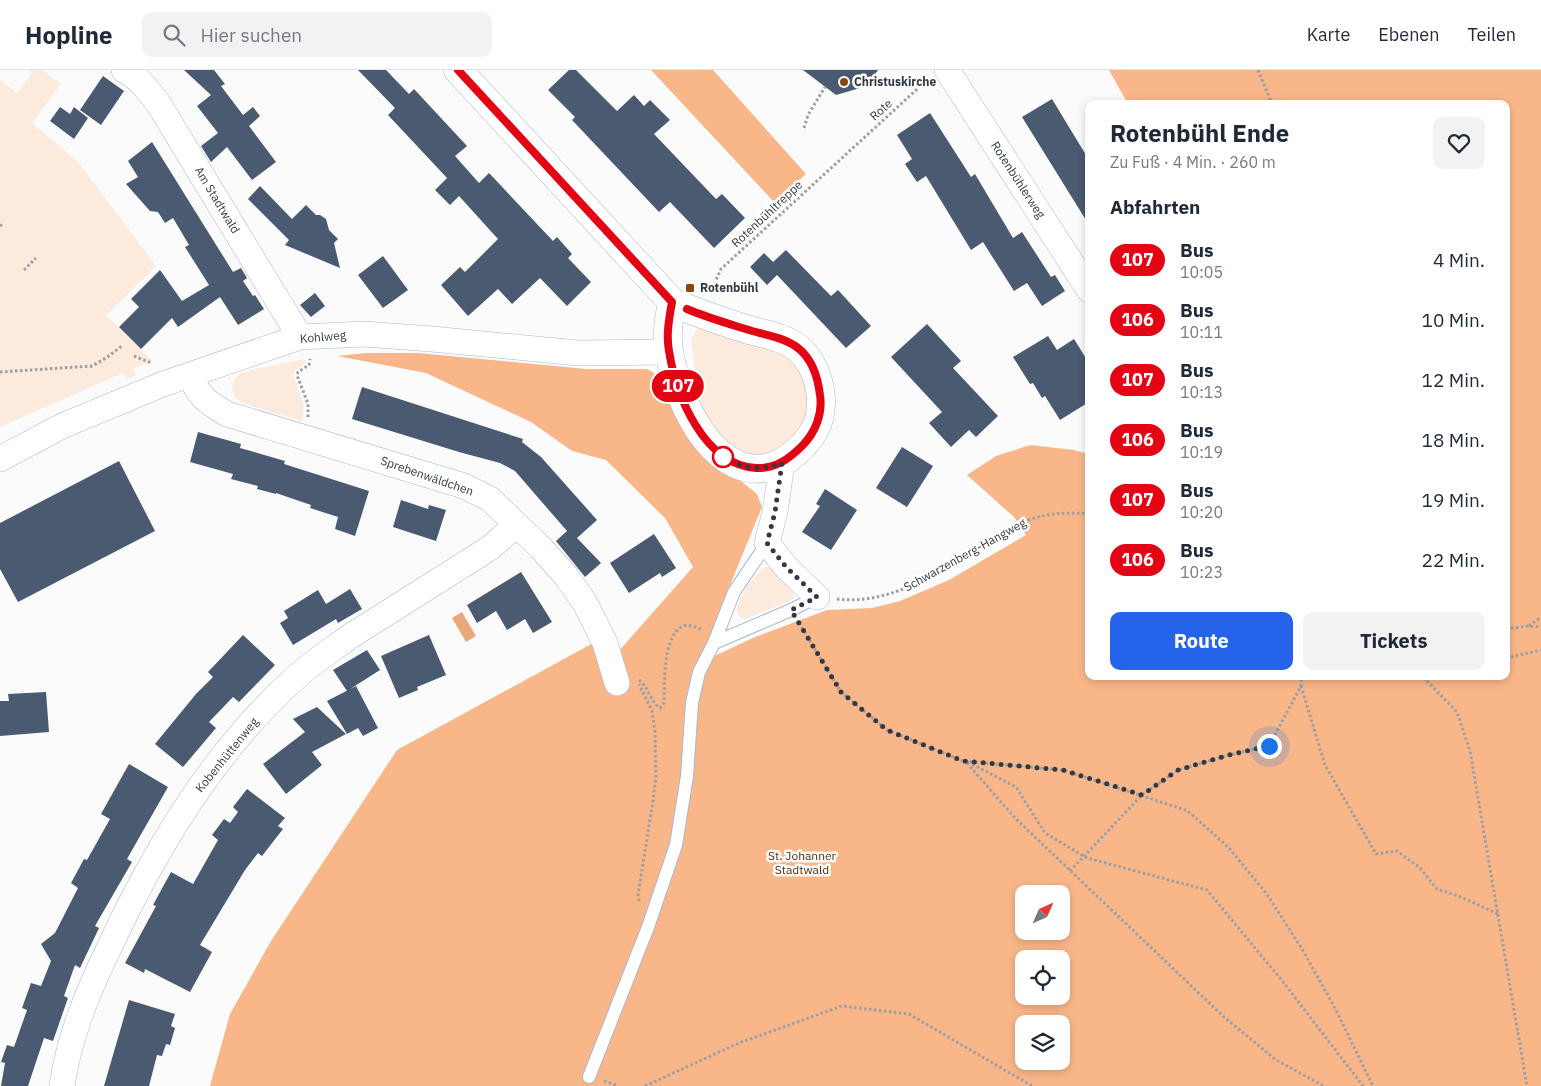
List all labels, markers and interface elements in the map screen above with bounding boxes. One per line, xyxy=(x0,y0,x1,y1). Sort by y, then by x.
search box xyxy=(142,12,492,57)
text: Hopline xyxy=(25,19,112,51)
icon: search xyxy=(160,21,188,49)
text: Hier suchen xyxy=(200,23,302,47)
text: Karte xyxy=(1307,23,1350,46)
text: Ebenen xyxy=(1378,23,1439,46)
text: Teilen xyxy=(1467,23,1516,46)
place label: Christuskirche xyxy=(854,74,936,89)
marker: Christuskirche xyxy=(838,76,850,88)
street label: Rote xyxy=(866,95,895,124)
text: Rotenbühl Ende xyxy=(1110,117,1289,149)
button: heart xyxy=(1433,117,1485,169)
street label: Rotenbühlerweg xyxy=(988,138,1049,222)
text: Zu Fuß · 4 Min. · 260 m xyxy=(1110,152,1276,172)
street label: Am Stadtwald xyxy=(192,164,243,236)
street label: Rotenbühltreppe xyxy=(728,177,805,250)
text: Abfahrten xyxy=(1110,195,1200,219)
text: Bus xyxy=(1180,238,1214,262)
text: 107 xyxy=(1121,248,1154,271)
text: 4 Min. xyxy=(1433,248,1485,272)
text: 10:05 xyxy=(1180,262,1223,282)
place label: Rotenbühl xyxy=(700,280,759,295)
marker: Rotenbühl xyxy=(684,282,696,294)
text: Bus xyxy=(1180,298,1214,322)
text: 106 xyxy=(1121,308,1154,331)
text: 10 Min. xyxy=(1422,308,1485,332)
text: 10:11 xyxy=(1180,322,1223,342)
street label: Kohlweg xyxy=(299,327,347,346)
text: Bus xyxy=(1180,358,1214,382)
text: 107 xyxy=(1121,368,1154,391)
text: 12 Min. xyxy=(1422,368,1485,392)
line badge: 107 xyxy=(649,370,707,402)
text: 107 xyxy=(662,374,694,397)
text: 10:13 xyxy=(1180,382,1223,402)
text: Bus xyxy=(1180,418,1214,442)
text: 106 xyxy=(1121,428,1154,451)
text: 18 Min. xyxy=(1422,428,1485,452)
text: 10:19 xyxy=(1180,442,1223,462)
unlabelled marker xyxy=(712,446,734,468)
street label: Sprebenwäldchen xyxy=(379,453,476,498)
text: Bus xyxy=(1180,478,1214,502)
text: 107 xyxy=(1121,488,1154,511)
text: 19 Min. xyxy=(1422,488,1485,512)
text: 10:20 xyxy=(1180,502,1223,522)
street label: Schwarzenberg-Hangweg xyxy=(901,514,1029,594)
text: Bus xyxy=(1180,538,1214,562)
text: 106 xyxy=(1121,548,1154,571)
text: 22 Min. xyxy=(1422,548,1485,572)
text: 10:23 xyxy=(1180,562,1223,582)
button: Route xyxy=(1110,612,1293,670)
button: Tickets xyxy=(1303,612,1485,670)
street label: Kobenhüttenweg xyxy=(192,714,262,795)
your location xyxy=(1257,734,1282,759)
park label: St. Johanner Stadtwald xyxy=(768,848,837,877)
north arrow xyxy=(1015,885,1070,940)
map controls xyxy=(1015,885,1070,1070)
button: locate xyxy=(1015,950,1070,1005)
button: layers xyxy=(1015,1015,1070,1070)

